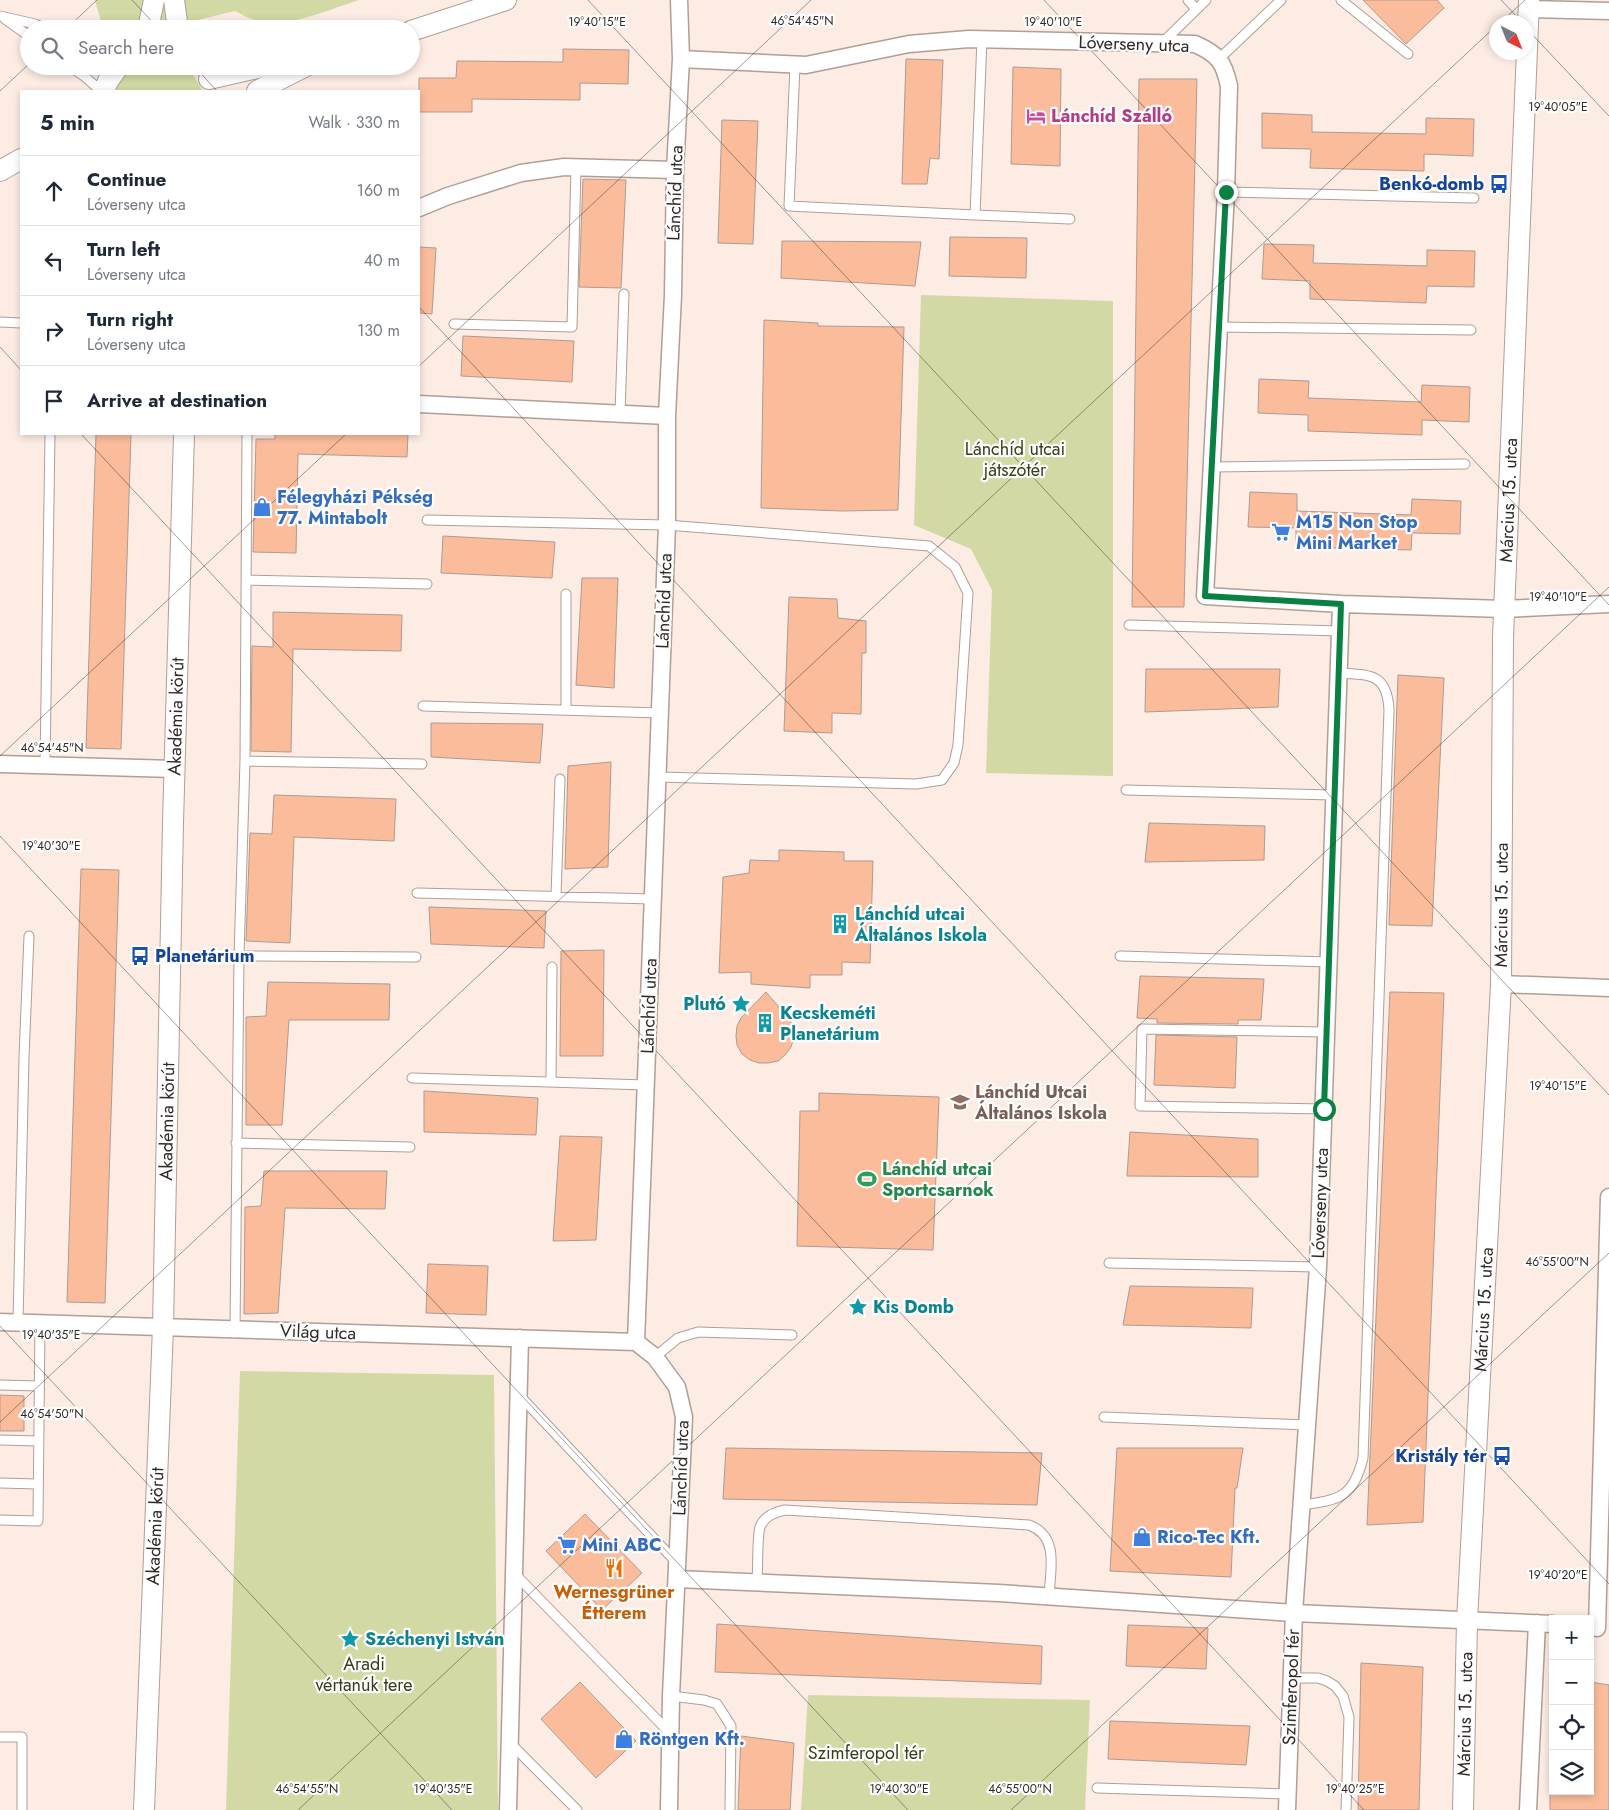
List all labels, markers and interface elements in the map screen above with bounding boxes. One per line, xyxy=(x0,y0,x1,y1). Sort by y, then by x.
text: 46°54'45"N xyxy=(770,12,834,30)
text: 19°40'15"E xyxy=(568,13,626,31)
text: 19°40'10"E xyxy=(1024,13,1082,31)
north arrow xyxy=(1489,15,1534,60)
search box xyxy=(20,20,420,75)
street label: Lóverseny utca xyxy=(1078,29,1190,59)
icon: search xyxy=(38,34,66,62)
text: Search here xyxy=(78,34,174,61)
text: 19°40'05"E xyxy=(1528,98,1588,116)
place label: Lánchíd Szálló xyxy=(1051,103,1172,129)
hotel icon: Lánchíd Szálló xyxy=(1025,105,1047,127)
text: 5 min xyxy=(40,108,95,138)
text: Walk · 330 m xyxy=(309,111,400,134)
street label: Lánchíd utca xyxy=(660,145,690,241)
text: Continue xyxy=(87,166,166,193)
place label: Benkó-domb xyxy=(1379,171,1484,197)
bus stop icon: Benkó-domb xyxy=(1488,173,1510,195)
icon: ahead xyxy=(40,177,68,205)
text: 160 m xyxy=(357,179,400,202)
route end xyxy=(1215,181,1238,204)
text: Lóverseny utca xyxy=(87,193,186,216)
text: Turn left xyxy=(87,236,160,263)
icon: left xyxy=(40,247,68,275)
text: 40 m xyxy=(364,249,400,272)
text: Lóverseny utca xyxy=(87,263,186,286)
text: Turn right xyxy=(87,306,173,333)
icon: right xyxy=(40,317,68,345)
text: 130 m xyxy=(357,319,400,342)
text: Lóverseny utca xyxy=(87,333,186,356)
icon: arrive xyxy=(40,387,68,415)
text: Arrive at destination xyxy=(87,387,267,414)
park label: Lánchíd utcai játszótér xyxy=(965,436,1065,483)
street label: Március 15. utca xyxy=(1493,437,1524,563)
place label: Félegyházi Pékség 77. Mintabolt xyxy=(277,484,433,531)
shop icon: Félegyházi Pékség 77. Mintabolt xyxy=(251,496,273,518)
place label: M15 Non Stop Mini Market xyxy=(1296,509,1418,556)
supermarket icon: M15 Non Stop Mini Market xyxy=(1270,521,1292,543)
street label: Lánchíd utca xyxy=(649,553,679,649)
text: 19°40'10"E xyxy=(1529,588,1587,606)
street label: Akadémia körút xyxy=(161,656,191,776)
text: 46°54'45"N xyxy=(20,739,84,757)
text: 19°40'30"E xyxy=(21,837,81,855)
street label: Március 15. utca xyxy=(1488,842,1515,967)
place label: Lánchíd utcai Általános Iskola xyxy=(854,901,987,948)
building icon: Lánchíd utcai Általános Iskola xyxy=(829,913,851,935)
place label: Planetárium xyxy=(155,943,254,969)
bus stop icon: Planetárium xyxy=(129,945,151,967)
street label: Lánchíd utca xyxy=(634,958,664,1054)
place label: Plutó xyxy=(683,991,726,1017)
place icon: Plutó xyxy=(730,993,752,1015)
place label: Kecskeméti Planetárium xyxy=(780,1000,879,1047)
building icon: Kecskeméti Planetárium xyxy=(754,1012,776,1034)
street label: Akadémia körút xyxy=(153,1061,181,1181)
text: 19°40'15"E xyxy=(1529,1077,1587,1095)
place label: Lánchíd Utcai Általános Iskola xyxy=(974,1079,1107,1126)
school or university icon: Lánchíd Utcai Általános Iskola xyxy=(949,1091,971,1113)
route start xyxy=(1313,1098,1336,1121)
street label: Lóverseny utca xyxy=(1305,1147,1335,1259)
place label: Lánchíd utcai Sportcsarnok xyxy=(882,1156,994,1203)
sports icon: Lánchíd utcai Sportcsarnok xyxy=(856,1168,878,1190)
street label: Március 15. utca xyxy=(1467,1246,1500,1372)
text: 46°55'00"N xyxy=(1525,1253,1589,1271)
place label: Kis Domb xyxy=(873,1294,954,1320)
place icon: Kis Domb xyxy=(847,1296,869,1318)
street label: Világ utca xyxy=(280,1318,356,1346)
text: 19°40'35"E xyxy=(22,1326,80,1344)
text: 46°54'50"N xyxy=(20,1405,84,1423)
street label: Lánchíd utca xyxy=(666,1420,696,1516)
place label: Kristály tér xyxy=(1395,1443,1488,1469)
bus stop icon: Kristály tér xyxy=(1491,1445,1513,1467)
street label: Akadémia körút xyxy=(140,1466,171,1586)
place label: Rico-Tec Kft. xyxy=(1157,1524,1260,1550)
shop icon: Rico-Tec Kft. xyxy=(1131,1526,1153,1548)
place label: Mini ABC xyxy=(582,1532,662,1558)
supermarket icon: Mini ABC xyxy=(556,1534,578,1556)
restaurant icon: Wernesgrüner Étterem xyxy=(603,1557,625,1579)
text: 19°40'20"E xyxy=(1528,1566,1588,1584)
place label: Wernesgrüner Étterem xyxy=(553,1579,675,1626)
map controls xyxy=(1549,1615,1594,1795)
button: + xyxy=(1549,1615,1594,1660)
place label: Széchenyi István xyxy=(365,1626,504,1652)
place icon: Széchenyi István xyxy=(339,1628,361,1650)
street label: Szimferopol tér xyxy=(1276,1628,1306,1746)
park label: Aradi vértanúk tere xyxy=(315,1651,413,1698)
street label: Március 15. utca xyxy=(1451,1651,1479,1777)
button: − xyxy=(1549,1660,1594,1705)
button: locate xyxy=(1549,1705,1594,1750)
place label: Röntgen Kft. xyxy=(639,1726,745,1752)
shop icon: Röntgen Kft. xyxy=(613,1728,635,1750)
park label: Szimferopol tér xyxy=(808,1740,925,1766)
button: layers xyxy=(1549,1750,1594,1795)
text: 46°54'55"N xyxy=(276,1780,338,1798)
text: 19°40'35"E xyxy=(414,1780,472,1798)
text: 19°40'30"E xyxy=(869,1780,929,1798)
text: 46°55'00"N xyxy=(988,1780,1052,1798)
text: 19°40'25"E xyxy=(1325,1780,1385,1798)

